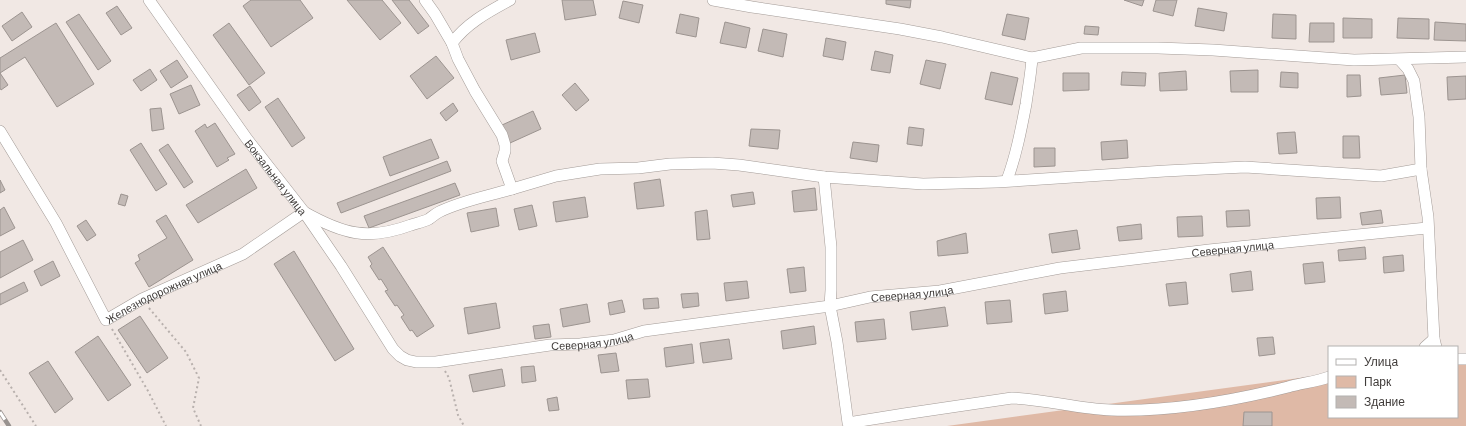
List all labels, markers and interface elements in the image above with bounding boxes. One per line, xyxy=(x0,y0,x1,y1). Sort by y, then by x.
street label: Вокзальная улица xyxy=(243,136,311,218)
street label: Северная улица xyxy=(1191,237,1275,259)
street label: Железнодорожная улица xyxy=(103,258,224,325)
street label: Северная улица xyxy=(870,282,955,303)
street label: Северная улица xyxy=(551,328,635,351)
legend xyxy=(1328,346,1458,418)
text: Улица xyxy=(1364,354,1398,369)
text: Парк xyxy=(1364,374,1392,389)
text: Здание xyxy=(1364,394,1405,409)

